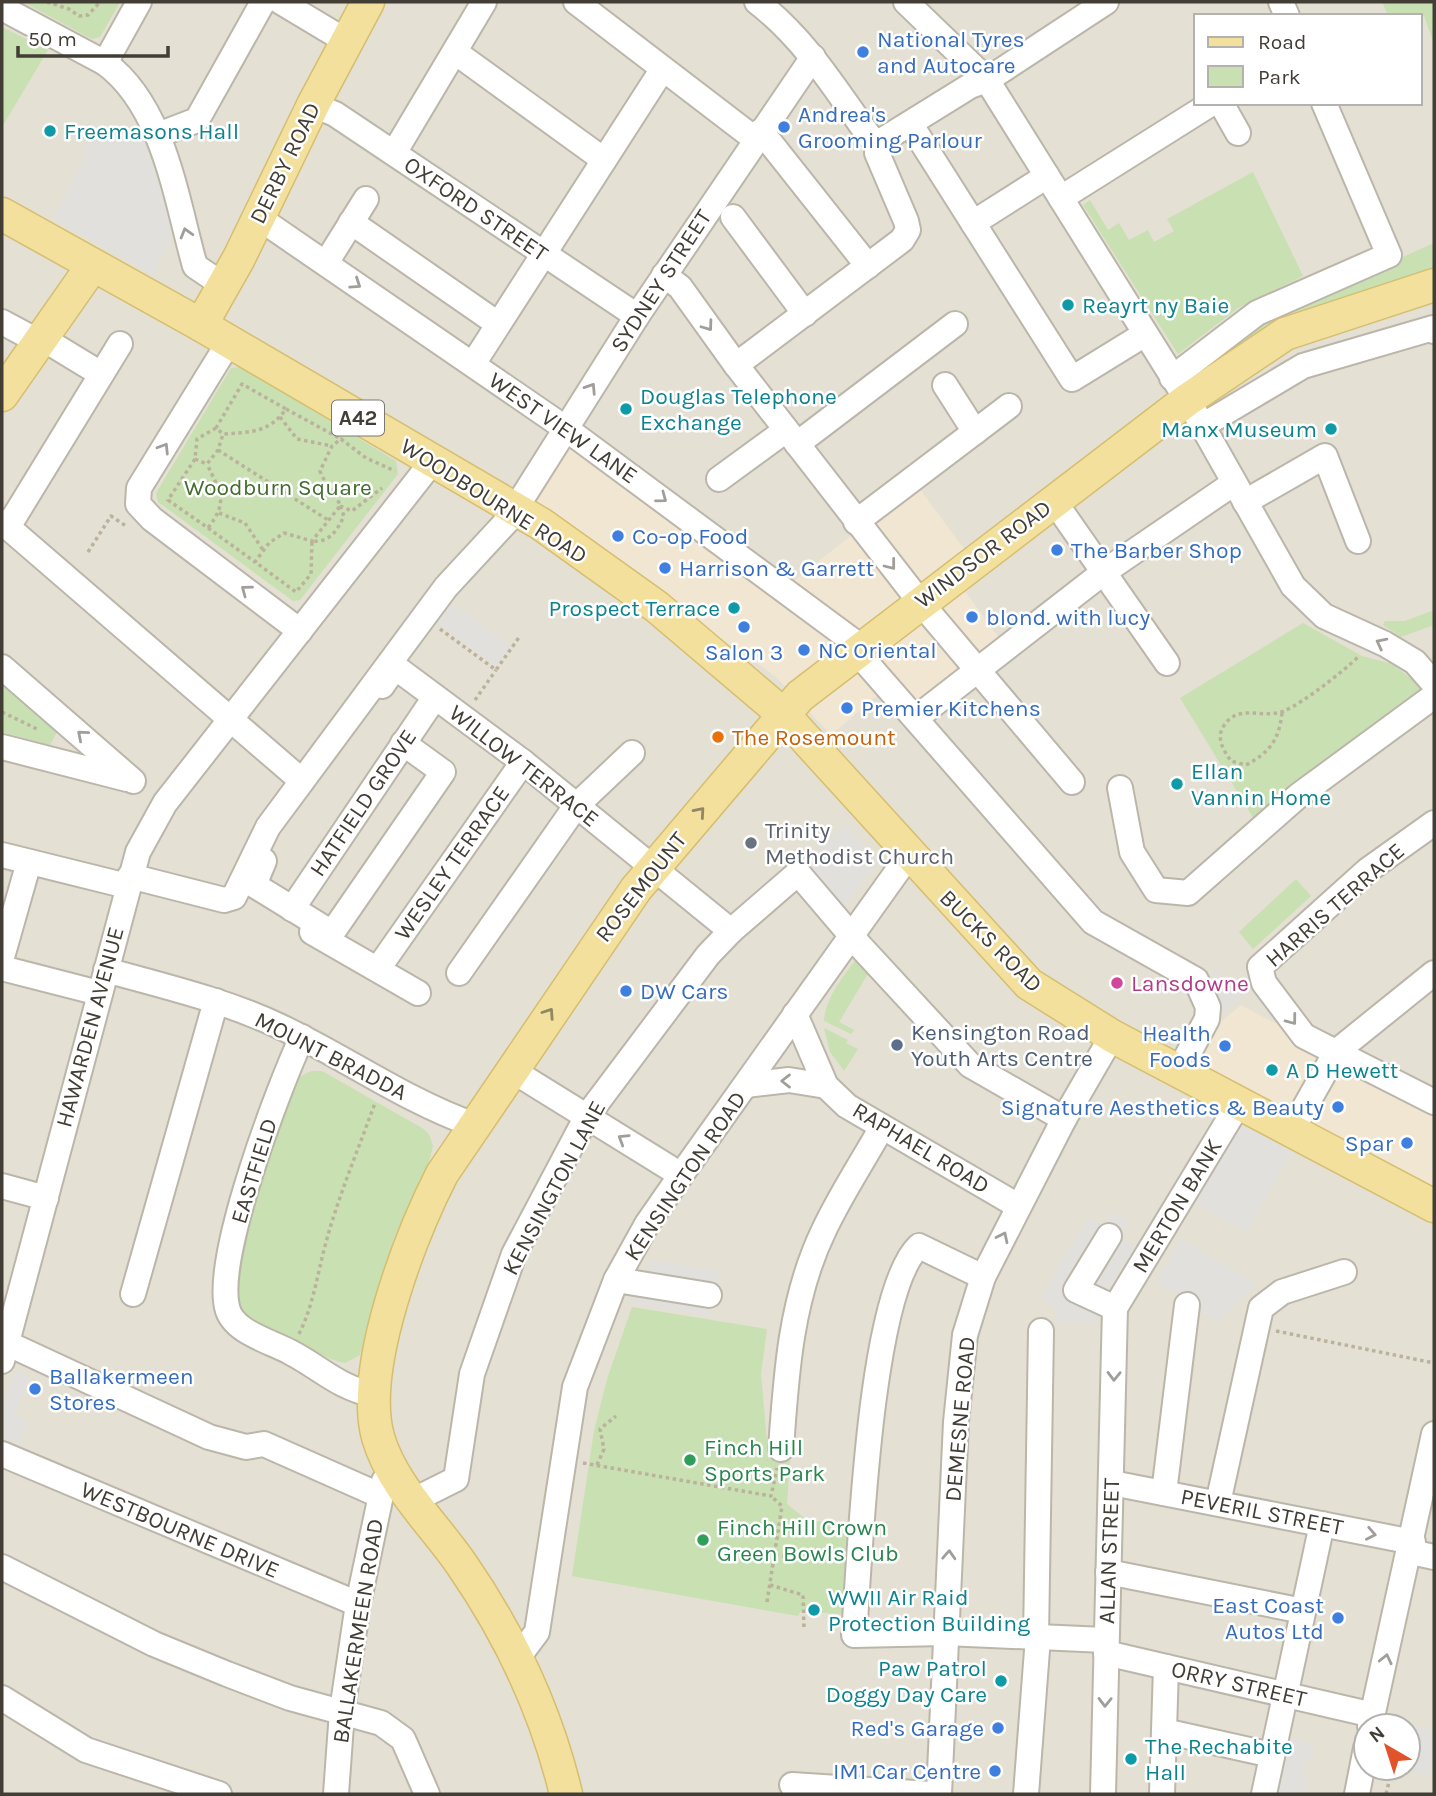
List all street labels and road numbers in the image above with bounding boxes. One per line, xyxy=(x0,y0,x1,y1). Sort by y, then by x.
street label: DERBY ROAD xyxy=(244,98,326,228)
street label: OXFORD STREET xyxy=(399,151,554,267)
street label: SYDNEY STREET xyxy=(605,204,717,357)
street label: WEST VIEW LANE xyxy=(483,367,643,489)
road number: A42 xyxy=(332,400,384,436)
street label: WOODBOURNE ROAD xyxy=(396,433,592,569)
street label: WINDSOR ROAD xyxy=(910,494,1056,614)
street label: WILLOW TERRACE xyxy=(444,699,604,833)
street label: HATFIELD GROVE xyxy=(304,724,422,882)
street label: WESLEY TERRACE xyxy=(389,781,515,945)
street label: ROSEMOUNT xyxy=(590,826,693,947)
street label: HARRIS TERRACE xyxy=(1260,837,1410,973)
street label: BUCKS ROAD xyxy=(934,884,1048,998)
street label: HAWARDEN AVENUE xyxy=(50,924,130,1130)
street label: MOUNT BRADDA xyxy=(250,1006,412,1106)
street label: KENSINGTON ROAD xyxy=(618,1086,752,1266)
street label: KENSINGTON LANE xyxy=(497,1096,611,1280)
street label: RAPHAEL ROAD xyxy=(848,1096,994,1200)
street label: EASTFIELD xyxy=(225,1115,283,1227)
street label: MERTON BANK xyxy=(1126,1134,1228,1278)
street label: DEMESNE ROAD xyxy=(939,1335,981,1503)
street label: WESTBOURNE DRIVE xyxy=(77,1476,283,1584)
street label: ALLAN STREET xyxy=(1093,1477,1125,1624)
street label: PEVERIL STREET xyxy=(1178,1483,1346,1541)
street label: BALLAKERMEEN ROAD xyxy=(327,1517,389,1745)
street label: ORRY STREET xyxy=(1169,1655,1310,1713)

